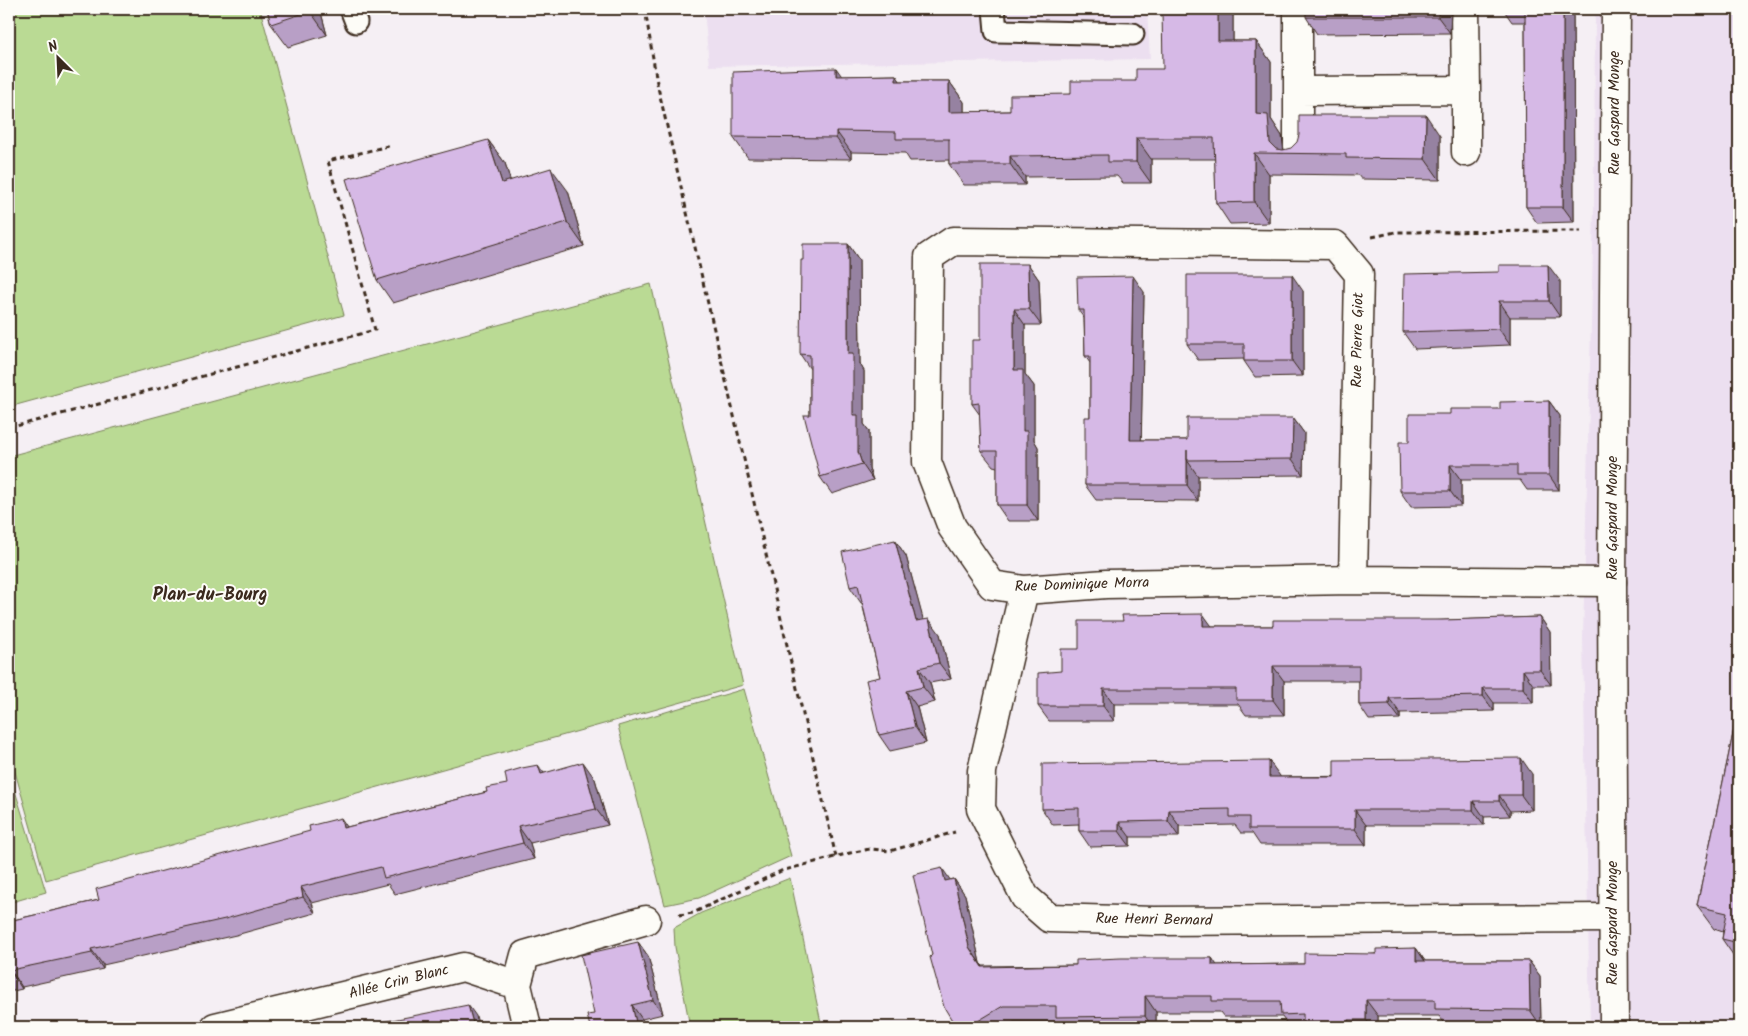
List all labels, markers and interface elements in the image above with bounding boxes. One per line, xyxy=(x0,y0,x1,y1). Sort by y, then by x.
north arrow xyxy=(32,32,82,82)
text: N xyxy=(45,35,62,59)
street label: Rue Gaspard Monge xyxy=(1603,51,1627,175)
street label: Rue Pierre Giot xyxy=(1345,292,1371,388)
street label: Rue Gaspard Monge xyxy=(1601,456,1625,580)
street label: Rue Dominique Morra xyxy=(1014,571,1150,599)
district label: Plan-du-Bourg xyxy=(153,581,267,610)
street label: Rue Gaspard Monge xyxy=(1601,861,1625,985)
street label: Rue Henri Bernard xyxy=(1095,907,1213,933)
street label: Allée Crin Blanc xyxy=(346,958,452,1006)

